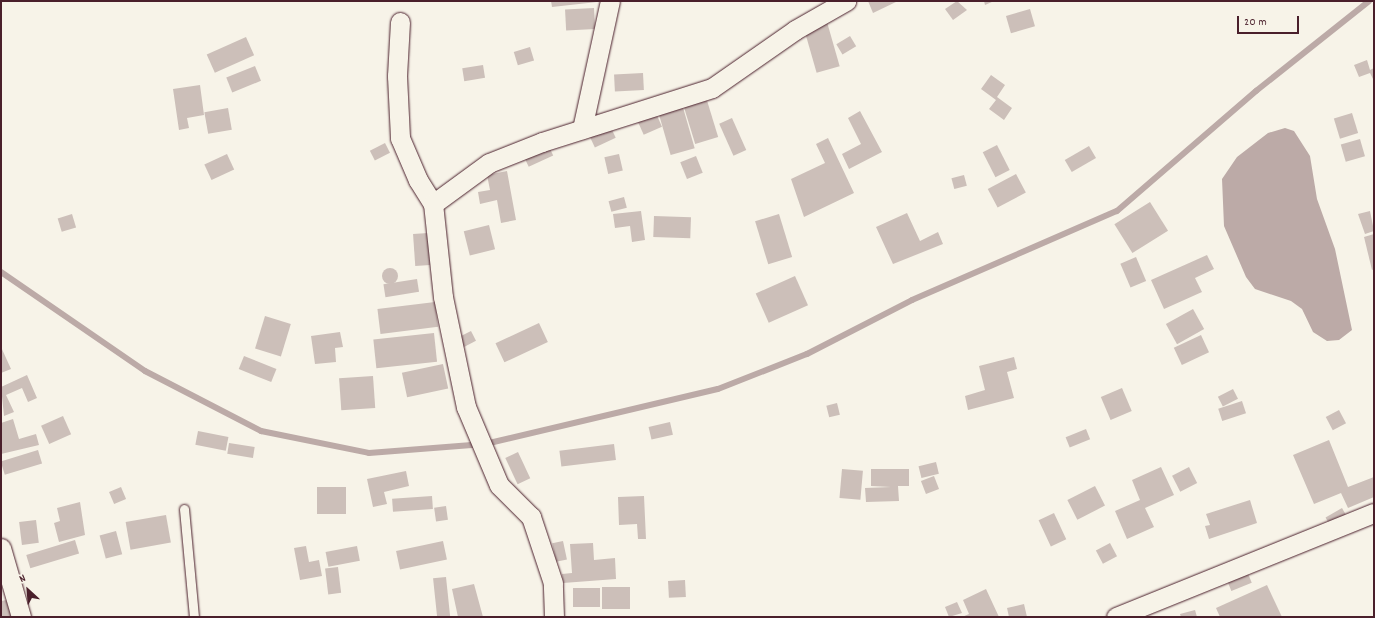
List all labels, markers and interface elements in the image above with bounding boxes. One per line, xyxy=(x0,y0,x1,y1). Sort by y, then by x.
scale bar xyxy=(1239,8,1301,34)
text: 20 m xyxy=(1244,14,1267,31)
north arrow xyxy=(8,570,48,610)
text: N xyxy=(17,571,29,588)

